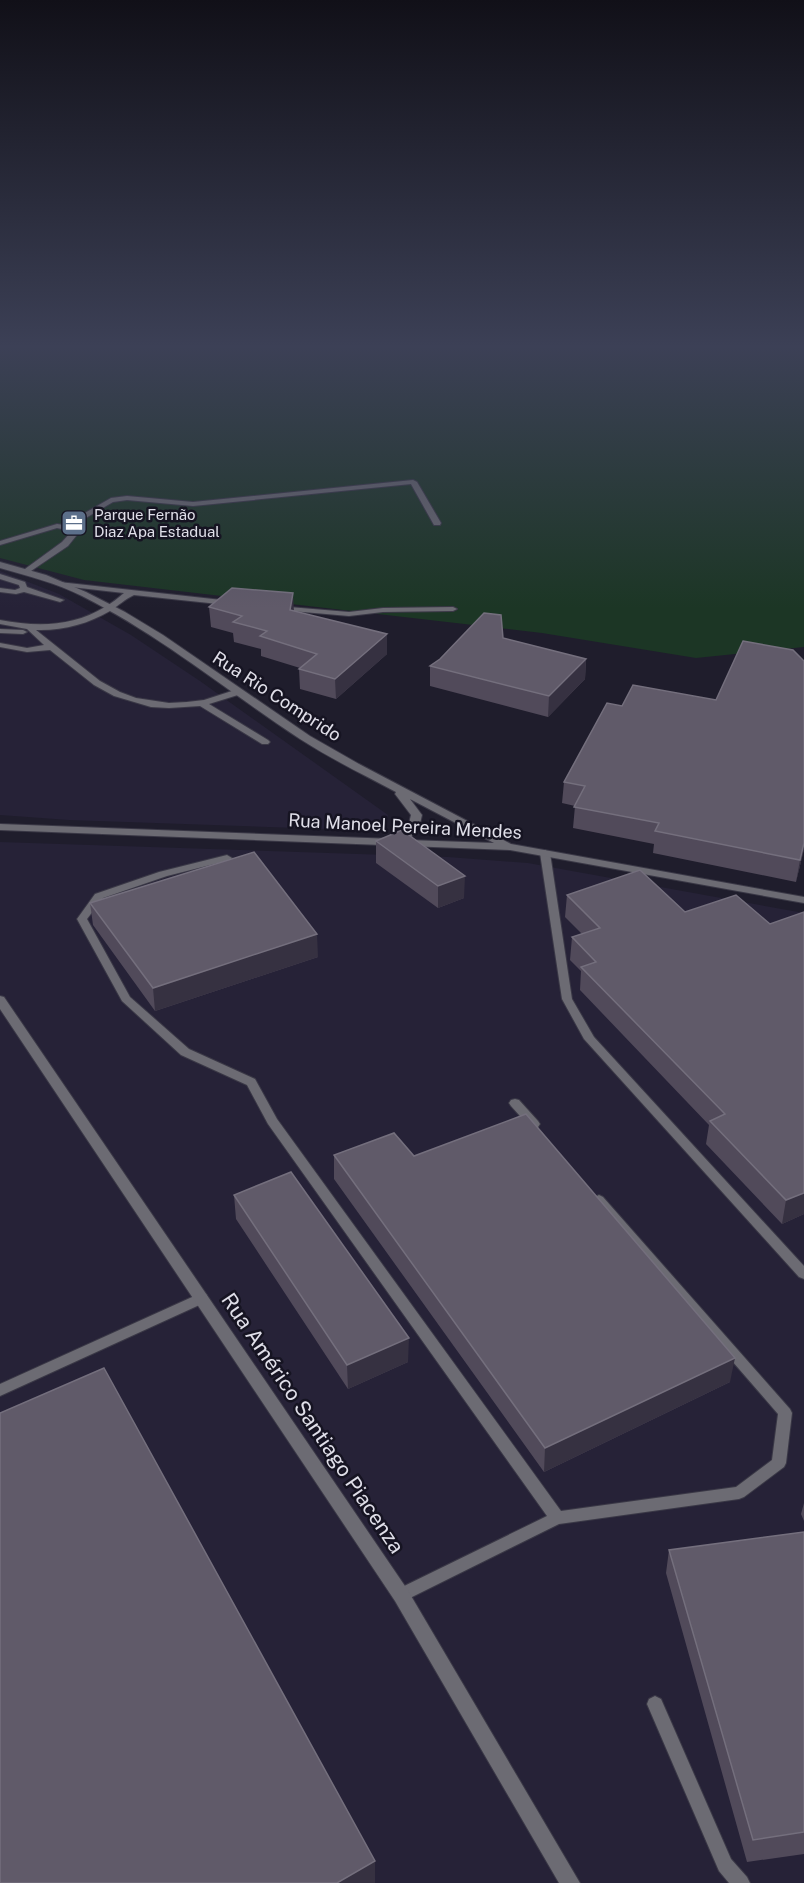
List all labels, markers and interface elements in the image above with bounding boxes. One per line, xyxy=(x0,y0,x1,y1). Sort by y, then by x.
place label: Parque Fernão Diaz Apa Estadual xyxy=(94,506,220,540)
office icon: Parque Fernão Diaz Apa Estadual xyxy=(59,508,89,538)
street label: Rua Rio Comprido xyxy=(209,647,345,745)
street label: Rua Manoel Pereira Mendes xyxy=(288,809,522,843)
street label: Rua Américo Santiago Piacenza xyxy=(216,1288,410,1558)

